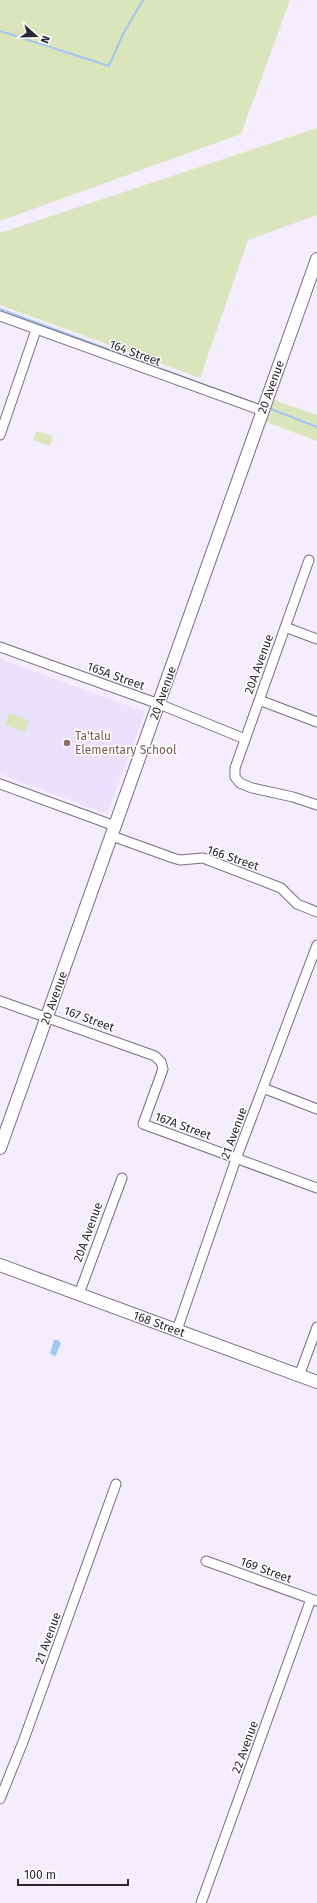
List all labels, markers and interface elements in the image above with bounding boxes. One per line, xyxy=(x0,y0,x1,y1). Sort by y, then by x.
north arrow xyxy=(16,16,56,56)
text: N xyxy=(38,34,52,45)
street label: 164 Street xyxy=(107,337,163,369)
street label: 20 Avenue xyxy=(255,358,287,416)
street label: 20A Avenue xyxy=(242,632,276,696)
street label: 165A Street xyxy=(85,659,147,693)
street label: 20 Avenue xyxy=(147,664,179,722)
place label: Ta'talu Elementary School xyxy=(75,729,177,757)
marker: Ta'talu Elementary School xyxy=(62,738,72,748)
street label: 166 Street xyxy=(205,843,261,874)
street label: 20 Avenue xyxy=(38,969,70,1027)
street label: 167 Street xyxy=(62,1003,117,1035)
street label: 21 Avenue xyxy=(218,1105,250,1161)
street label: 167A Street xyxy=(153,1109,214,1143)
street label: 20A Avenue xyxy=(71,1200,105,1264)
street label: 168 Street xyxy=(131,1308,187,1340)
street label: 169 Street xyxy=(238,1554,294,1586)
street label: 21 Avenue xyxy=(32,1610,64,1666)
street label: 22 Avenue xyxy=(229,1719,261,1775)
scale bar xyxy=(18,1861,128,1887)
text: 100 m xyxy=(24,1868,56,1882)

